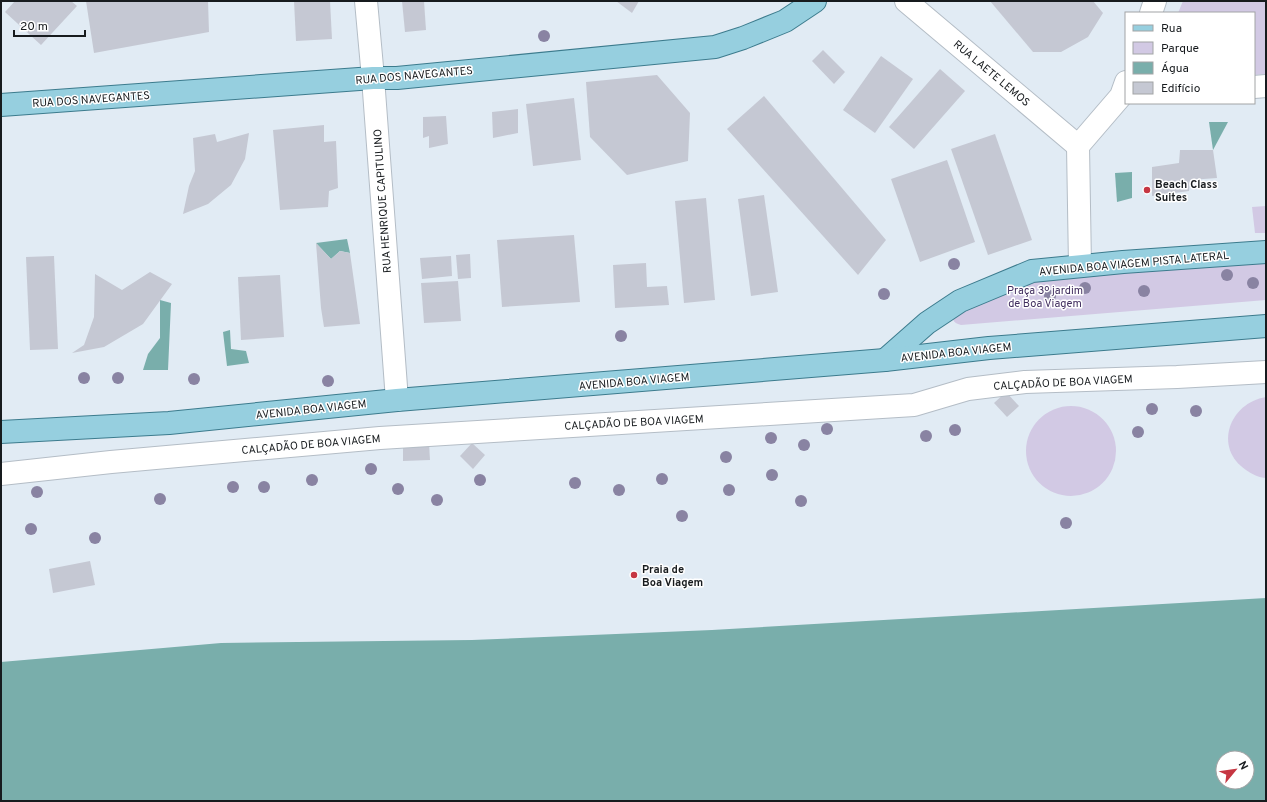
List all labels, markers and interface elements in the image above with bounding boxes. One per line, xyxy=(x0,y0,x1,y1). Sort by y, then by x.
scale bar xyxy=(14,12,85,38)
legend xyxy=(1125,12,1255,104)
text: 20 m xyxy=(20,19,48,35)
text: Rua xyxy=(1161,21,1182,37)
street label: RUA LAETE LEMOS xyxy=(950,38,1033,110)
text: Parque xyxy=(1161,41,1199,57)
text: Água xyxy=(1161,61,1189,77)
street label: RUA DOS NAVEGANTES xyxy=(355,64,473,88)
text: Edifício xyxy=(1161,81,1201,97)
street label: RUA DOS NAVEGANTES xyxy=(32,89,150,111)
street label: RUA HENRIQUE CAPITULINO xyxy=(371,129,395,273)
place label: Beach Class Suites xyxy=(1155,178,1217,205)
marker: Beach Class Suites xyxy=(1142,185,1152,195)
street label: AVENIDA BOA VIAGEM PISTA LATERAL xyxy=(1038,249,1230,279)
park label: Praça 3º jardim de Boa Viagem xyxy=(1007,284,1083,311)
street label: AVENIDA BOA VIAGEM xyxy=(900,340,1012,366)
street label: AVENIDA BOA VIAGEM xyxy=(578,370,690,394)
street label: CALÇADÃO DE BOA VIAGEM xyxy=(993,372,1133,394)
street label: AVENIDA BOA VIAGEM xyxy=(255,397,367,423)
street label: CALÇADÃO DE BOA VIAGEM xyxy=(564,412,704,434)
street label: CALÇADÃO DE BOA VIAGEM xyxy=(241,432,381,458)
place label: Praia de Boa Viagem xyxy=(642,563,703,590)
marker: Praia de Boa Viagem xyxy=(629,570,639,580)
north arrow xyxy=(1215,750,1255,790)
text: N xyxy=(1235,759,1251,772)

